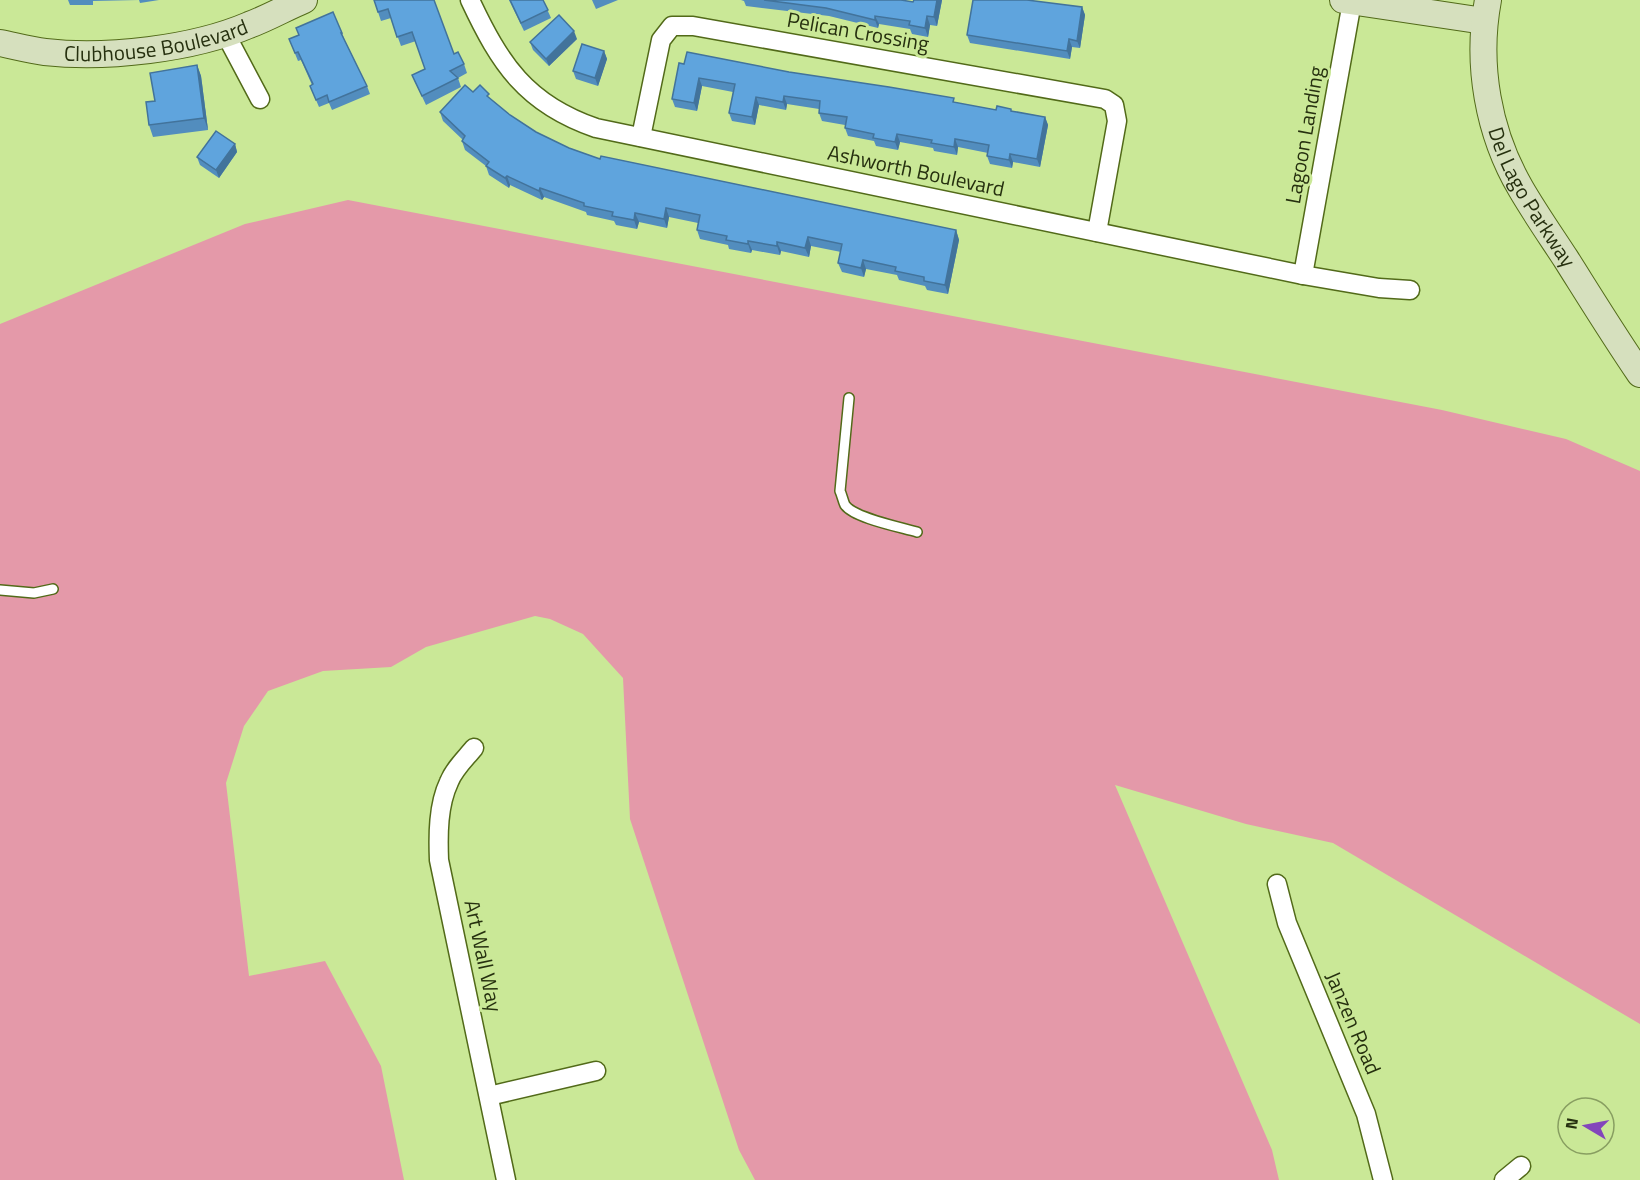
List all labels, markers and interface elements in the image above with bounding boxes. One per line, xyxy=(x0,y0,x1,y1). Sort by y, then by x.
street label: Pelican Crossing xyxy=(785,3,932,59)
street label: Clubhouse Boulevard xyxy=(63,10,252,69)
street label: Lagoon Landing xyxy=(1276,63,1332,206)
street label: Del Lago Parkway xyxy=(1480,123,1584,273)
street label: Ashworth Boulevard xyxy=(825,136,1008,204)
street label: Art Wall Way xyxy=(457,897,511,1015)
street label: Janzen Road xyxy=(1318,966,1390,1079)
north arrow xyxy=(1556,1096,1616,1156)
text: N xyxy=(1558,1116,1584,1131)

